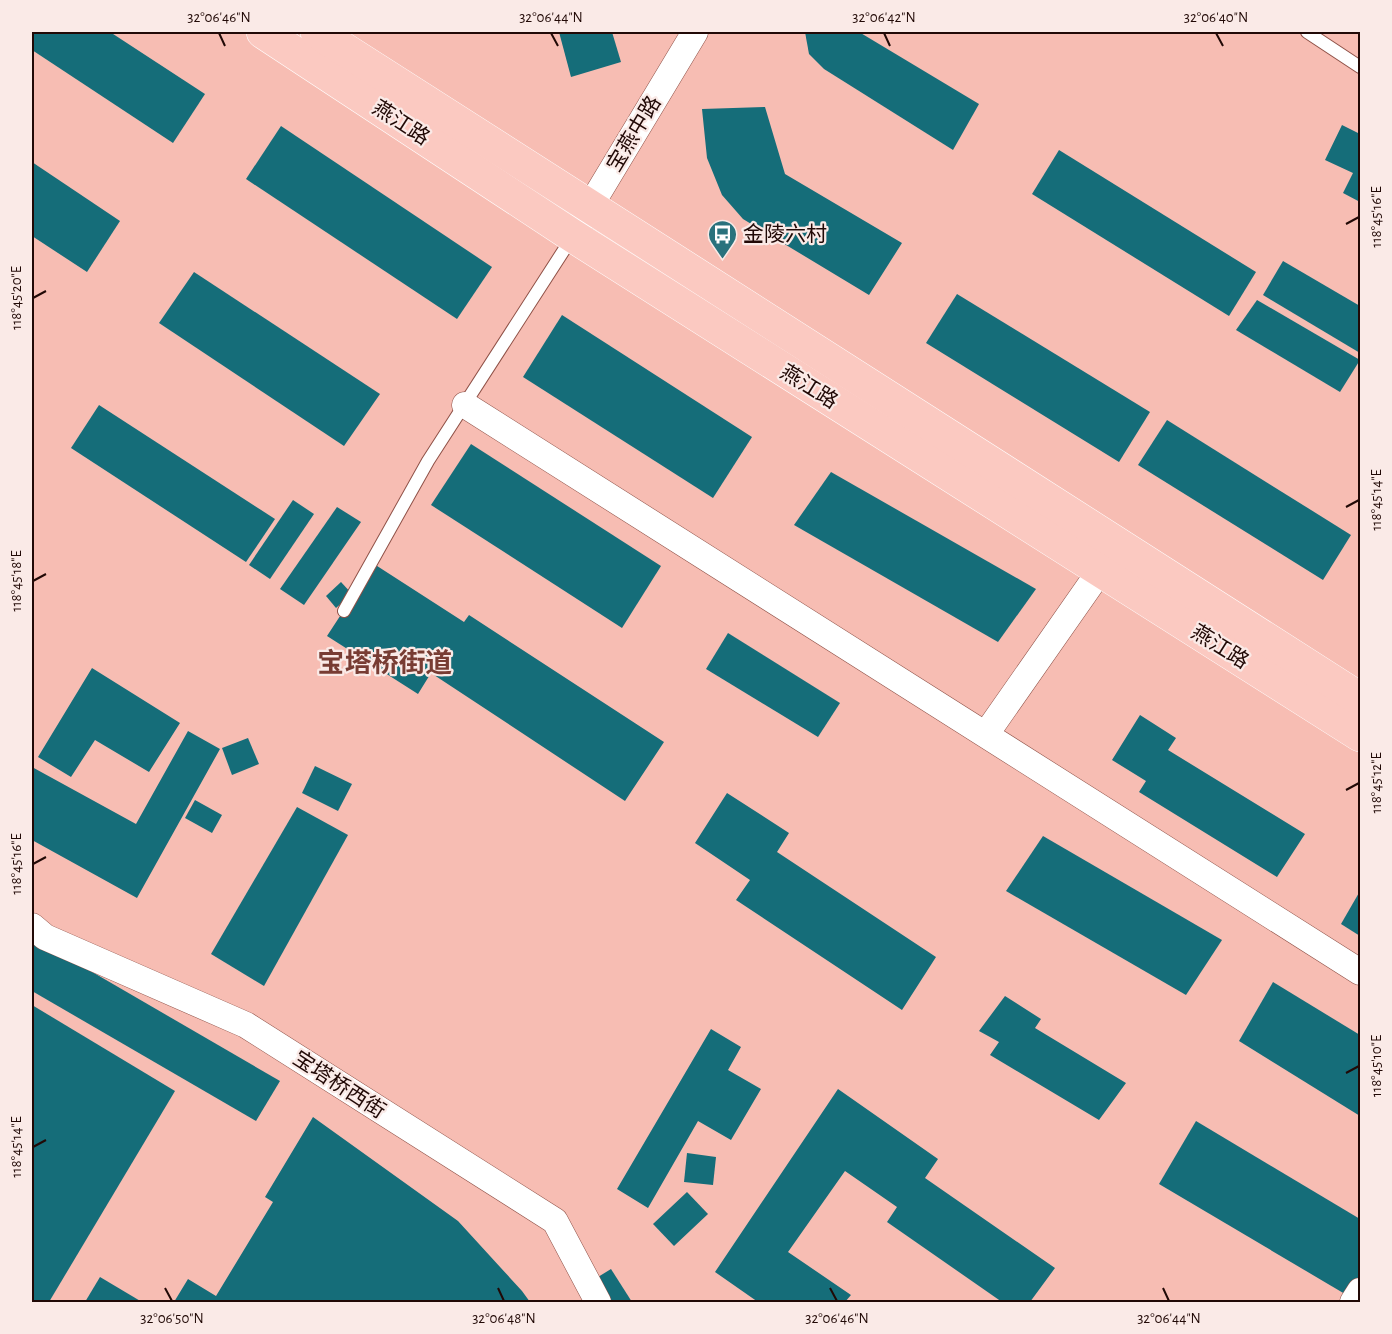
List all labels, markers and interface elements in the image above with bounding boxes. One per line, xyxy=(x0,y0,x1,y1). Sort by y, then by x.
text: 32°06'46"N xyxy=(187,10,251,25)
text: 32°06'44"N xyxy=(519,10,583,25)
text: 32°06'42"N xyxy=(852,10,916,25)
text: 32°06'40"N xyxy=(1184,10,1248,25)
street label: 宝燕中路 xyxy=(603,92,665,175)
street label: 燕江路 xyxy=(369,96,434,149)
text: 118°45'16"E xyxy=(1369,186,1384,248)
bus stop icon: 金陵六村 xyxy=(706,218,738,260)
place label: 金陵六村 xyxy=(743,223,827,245)
text: 118°45'20"E xyxy=(9,266,24,330)
street label: 燕江路 xyxy=(777,361,842,413)
text: 118°45'14"E xyxy=(1369,469,1384,531)
text: 118°45'18"E xyxy=(9,550,24,612)
street label: 燕江路 xyxy=(1188,621,1253,673)
district label: 宝塔桥街道 xyxy=(318,648,453,677)
text: 118°45'12"E xyxy=(1369,752,1384,814)
text: 118°45'16"E xyxy=(9,833,24,895)
text: 118°45'10"E xyxy=(1369,1035,1384,1097)
street label: 宝塔桥西街 xyxy=(289,1047,389,1122)
text: 118°45'14"E xyxy=(9,1116,24,1178)
text: 32°06'50"N xyxy=(140,1311,204,1326)
text: 32°06'48"N xyxy=(472,1311,536,1326)
text: 32°06'46"N xyxy=(805,1311,869,1326)
text: 32°06'44"N xyxy=(1137,1311,1201,1326)

